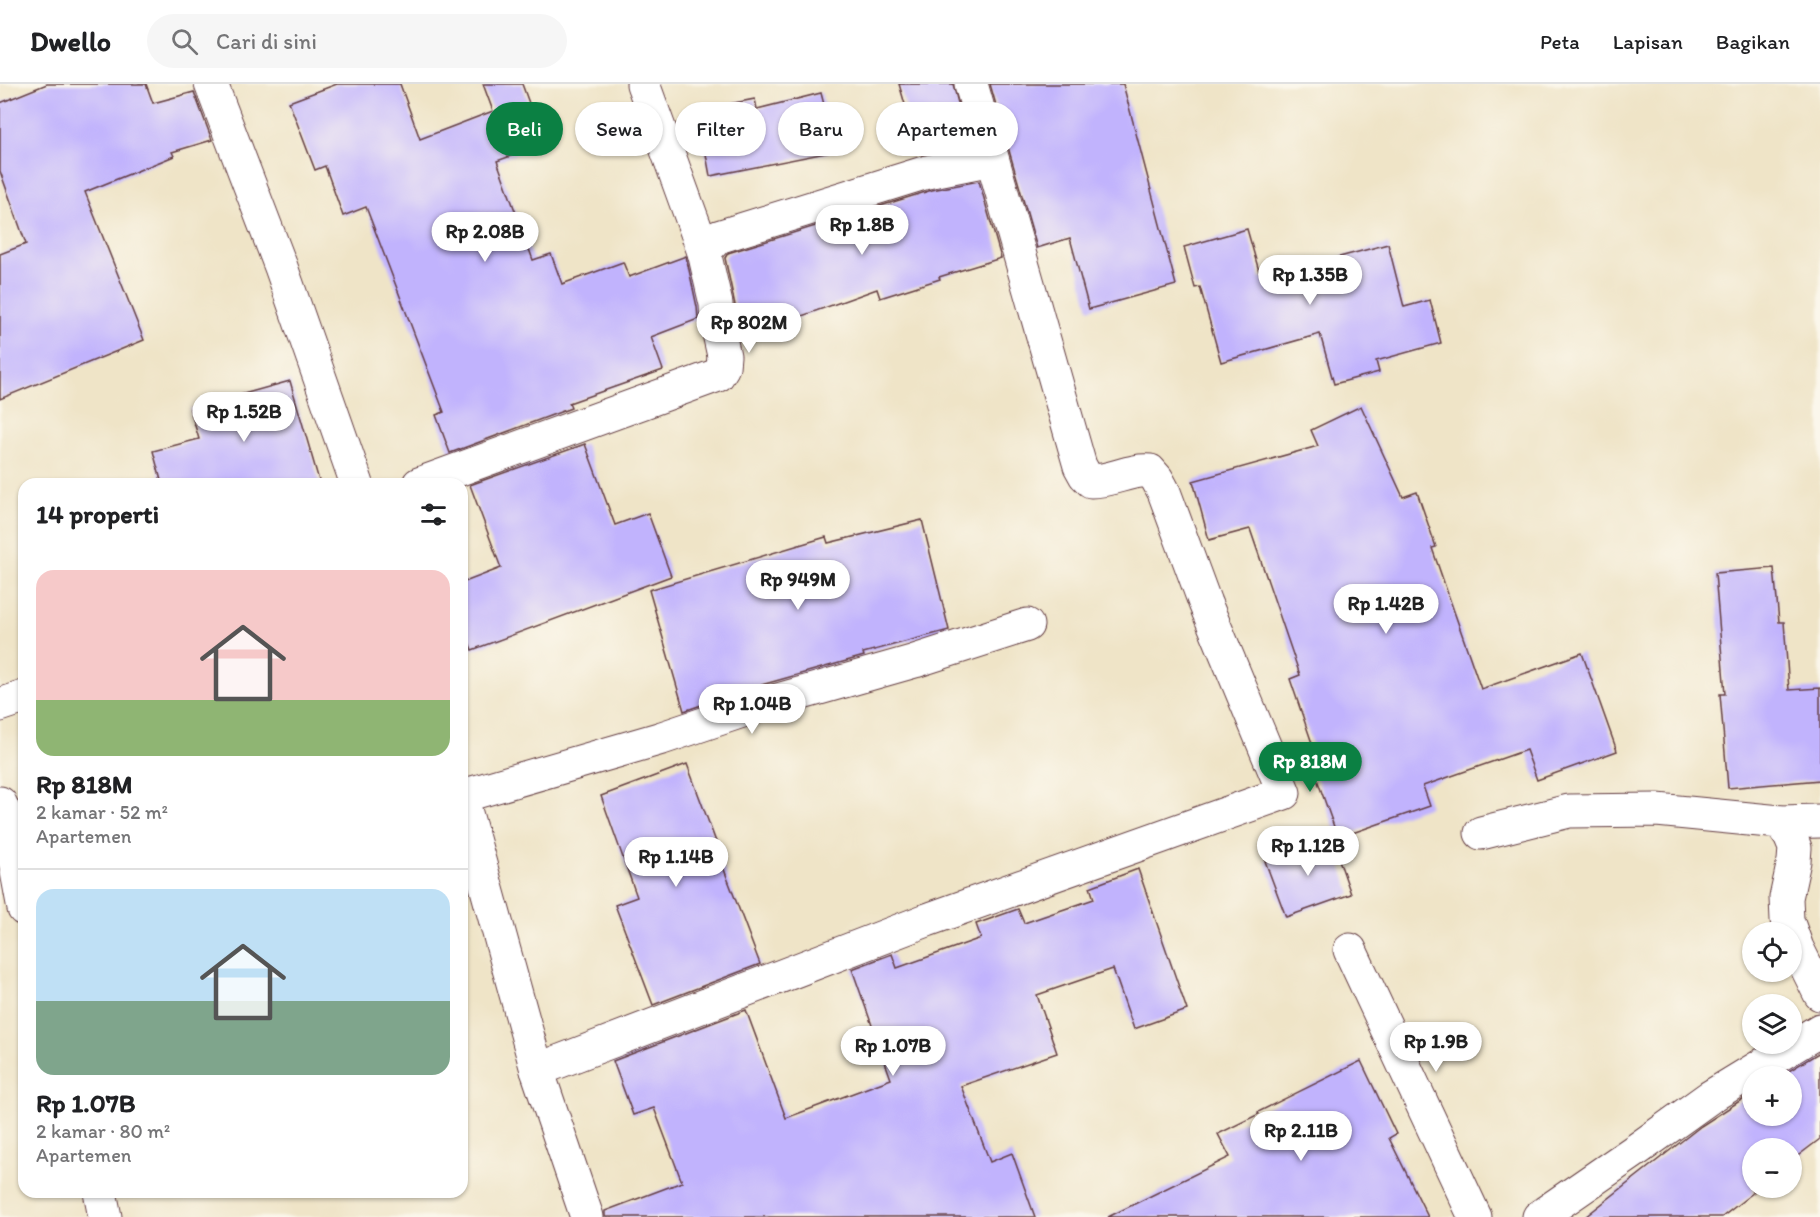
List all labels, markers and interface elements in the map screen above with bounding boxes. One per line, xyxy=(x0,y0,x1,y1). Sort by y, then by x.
search box xyxy=(147,14,567,68)
text: Dwello xyxy=(30,24,111,58)
icon: search xyxy=(168,25,201,58)
text: Cari di sini xyxy=(216,28,317,55)
text: Peta xyxy=(1540,29,1580,54)
text: Lapisan xyxy=(1613,29,1683,54)
text: Bagikan xyxy=(1716,29,1790,54)
chip: Beli xyxy=(486,102,563,156)
chip: Sewa xyxy=(575,102,663,156)
chip: Filter xyxy=(675,102,766,156)
chip: Baru xyxy=(778,102,864,156)
chip: Apartemen xyxy=(876,102,1018,156)
pin: Rp 1.8B xyxy=(807,205,917,256)
pin: Rp 2.08B xyxy=(423,212,547,263)
text: Rp 1.8B xyxy=(830,212,894,236)
text: Rp 2.08B xyxy=(446,219,524,243)
pin: Rp 1.35B xyxy=(1248,255,1372,306)
text: Rp 1.35B xyxy=(1272,262,1348,286)
pin: Rp 802M xyxy=(694,303,804,354)
text: Rp 802M xyxy=(710,310,788,334)
pin: Rp 1.52B xyxy=(182,392,306,443)
text: Rp 1.52B xyxy=(206,399,282,423)
text: 14 properti xyxy=(36,498,159,530)
icon: filters xyxy=(417,498,450,531)
pin: Rp 949M xyxy=(743,560,853,611)
text: Rp 949M xyxy=(760,567,836,591)
pin: Rp 1.42B xyxy=(1324,584,1448,635)
text: Rp 1.42B xyxy=(1348,591,1424,615)
icon: home xyxy=(189,609,297,717)
pin: Rp 1.04B xyxy=(690,684,814,735)
text: Rp 1.04B xyxy=(713,691,791,715)
pin: Rp 818M xyxy=(1255,742,1365,793)
text: Rp 818M xyxy=(1273,749,1347,773)
text: Rp 818M xyxy=(36,768,133,800)
text: 2 kamar · 52 m² xyxy=(36,800,168,824)
text: Apartemen xyxy=(36,824,131,848)
pin: Rp 1.12B xyxy=(1246,826,1370,877)
text: Rp 1.12B xyxy=(1271,833,1345,857)
pin: Rp 1.14B xyxy=(614,837,738,888)
text: Rp 1.14B xyxy=(638,844,714,868)
map controls xyxy=(1742,922,1802,1198)
button: locate xyxy=(1742,922,1802,982)
icon: home xyxy=(189,928,297,1036)
button: layers xyxy=(1742,994,1802,1054)
pin: Rp 1.9B xyxy=(1381,1022,1491,1073)
pin: Rp 1.07B xyxy=(831,1026,955,1077)
text: Rp 1.9B xyxy=(1404,1029,1468,1053)
text: Rp 1.07B xyxy=(855,1033,931,1057)
button: + xyxy=(1742,1066,1802,1126)
text: Rp 1.07B xyxy=(36,1087,135,1119)
pin: Rp 2.11B xyxy=(1239,1111,1363,1162)
text: Rp 2.11B xyxy=(1264,1118,1338,1142)
text: 2 kamar · 80 m² xyxy=(36,1119,170,1143)
button: − xyxy=(1742,1138,1802,1198)
text: Apartemen xyxy=(36,1143,131,1167)

